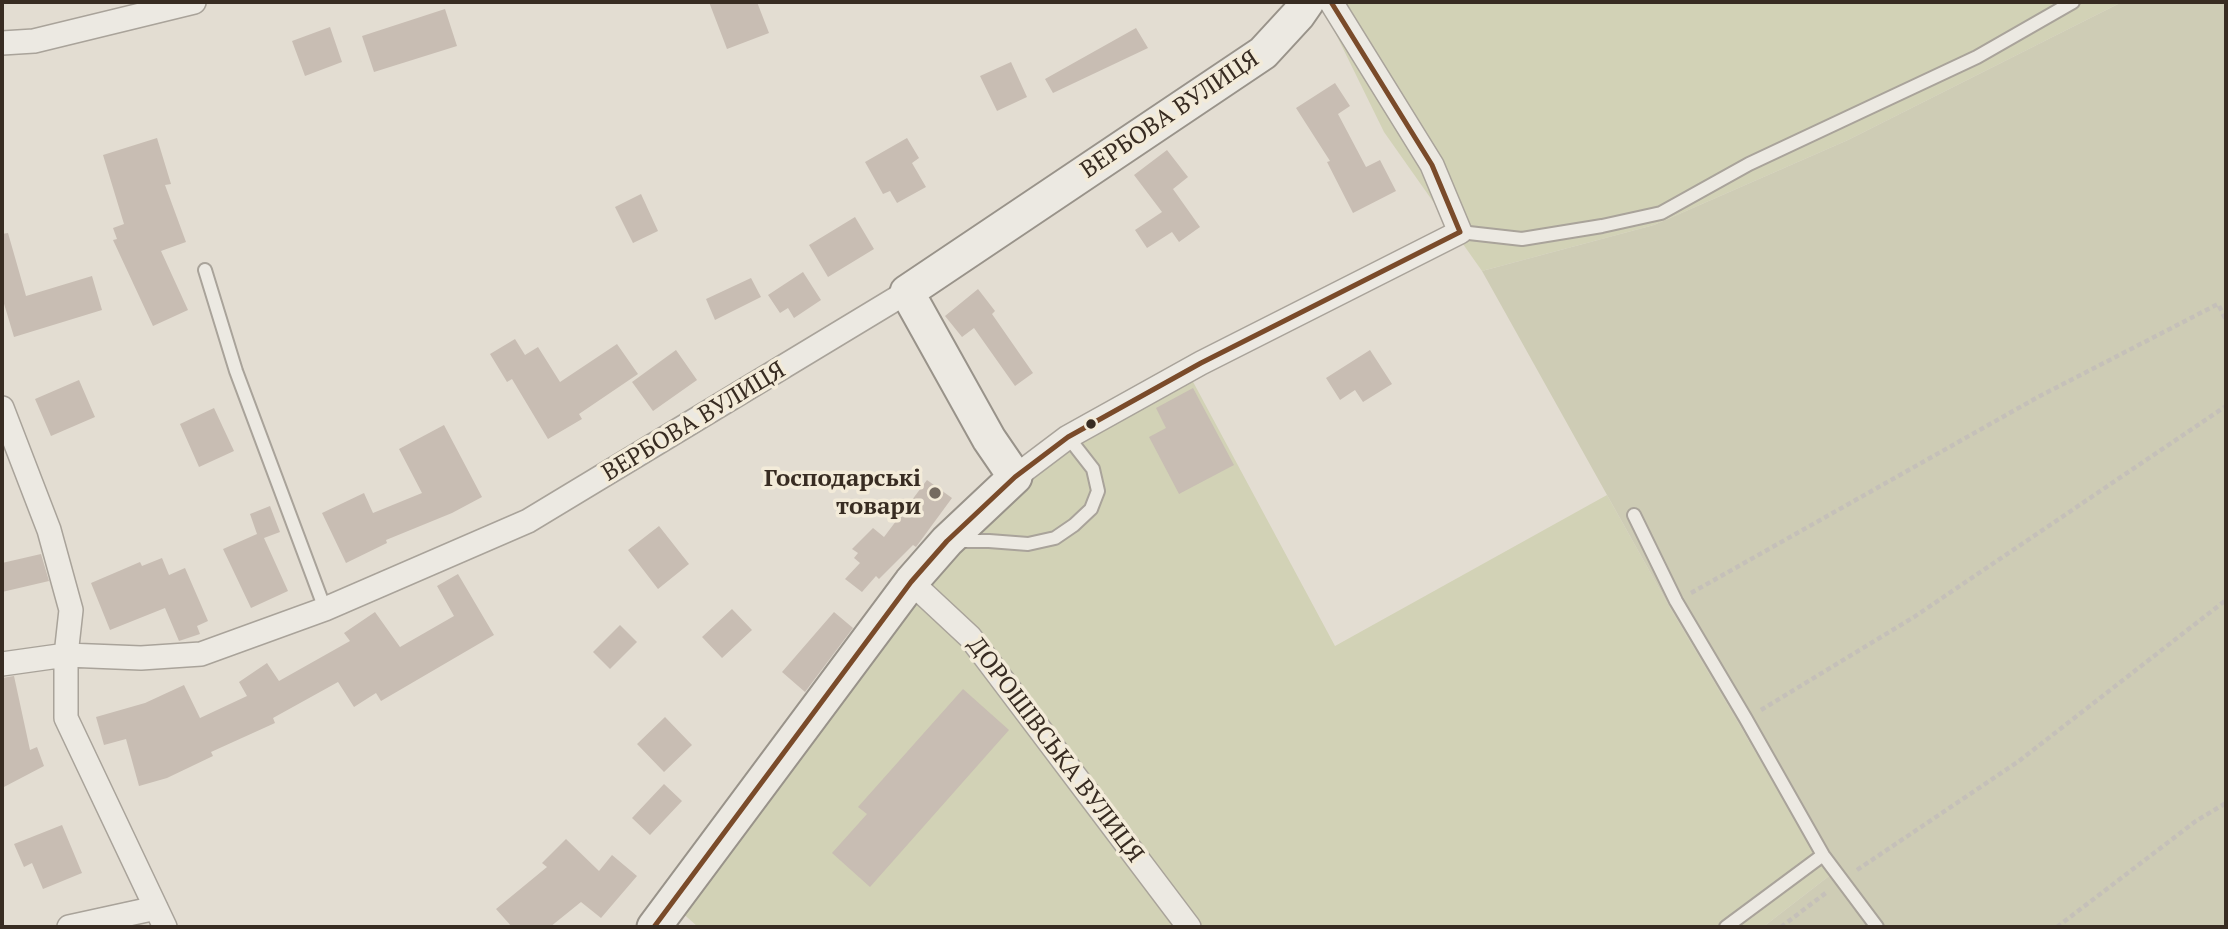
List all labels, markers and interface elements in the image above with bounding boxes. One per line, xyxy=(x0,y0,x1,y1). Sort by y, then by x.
street label: ВЕРБОВА ВУЛИЦЯ xyxy=(1076,45,1264,185)
street label: ВЕРБОВА ВУЛИЦЯ xyxy=(597,356,791,488)
unlabelled marker xyxy=(1084,417,1098,431)
place label: Господарські товари xyxy=(764,465,921,521)
marker: Господарські товари xyxy=(927,485,943,501)
street label: ДОРОШІВСЬКА ВУЛИЦЯ xyxy=(961,632,1149,868)

